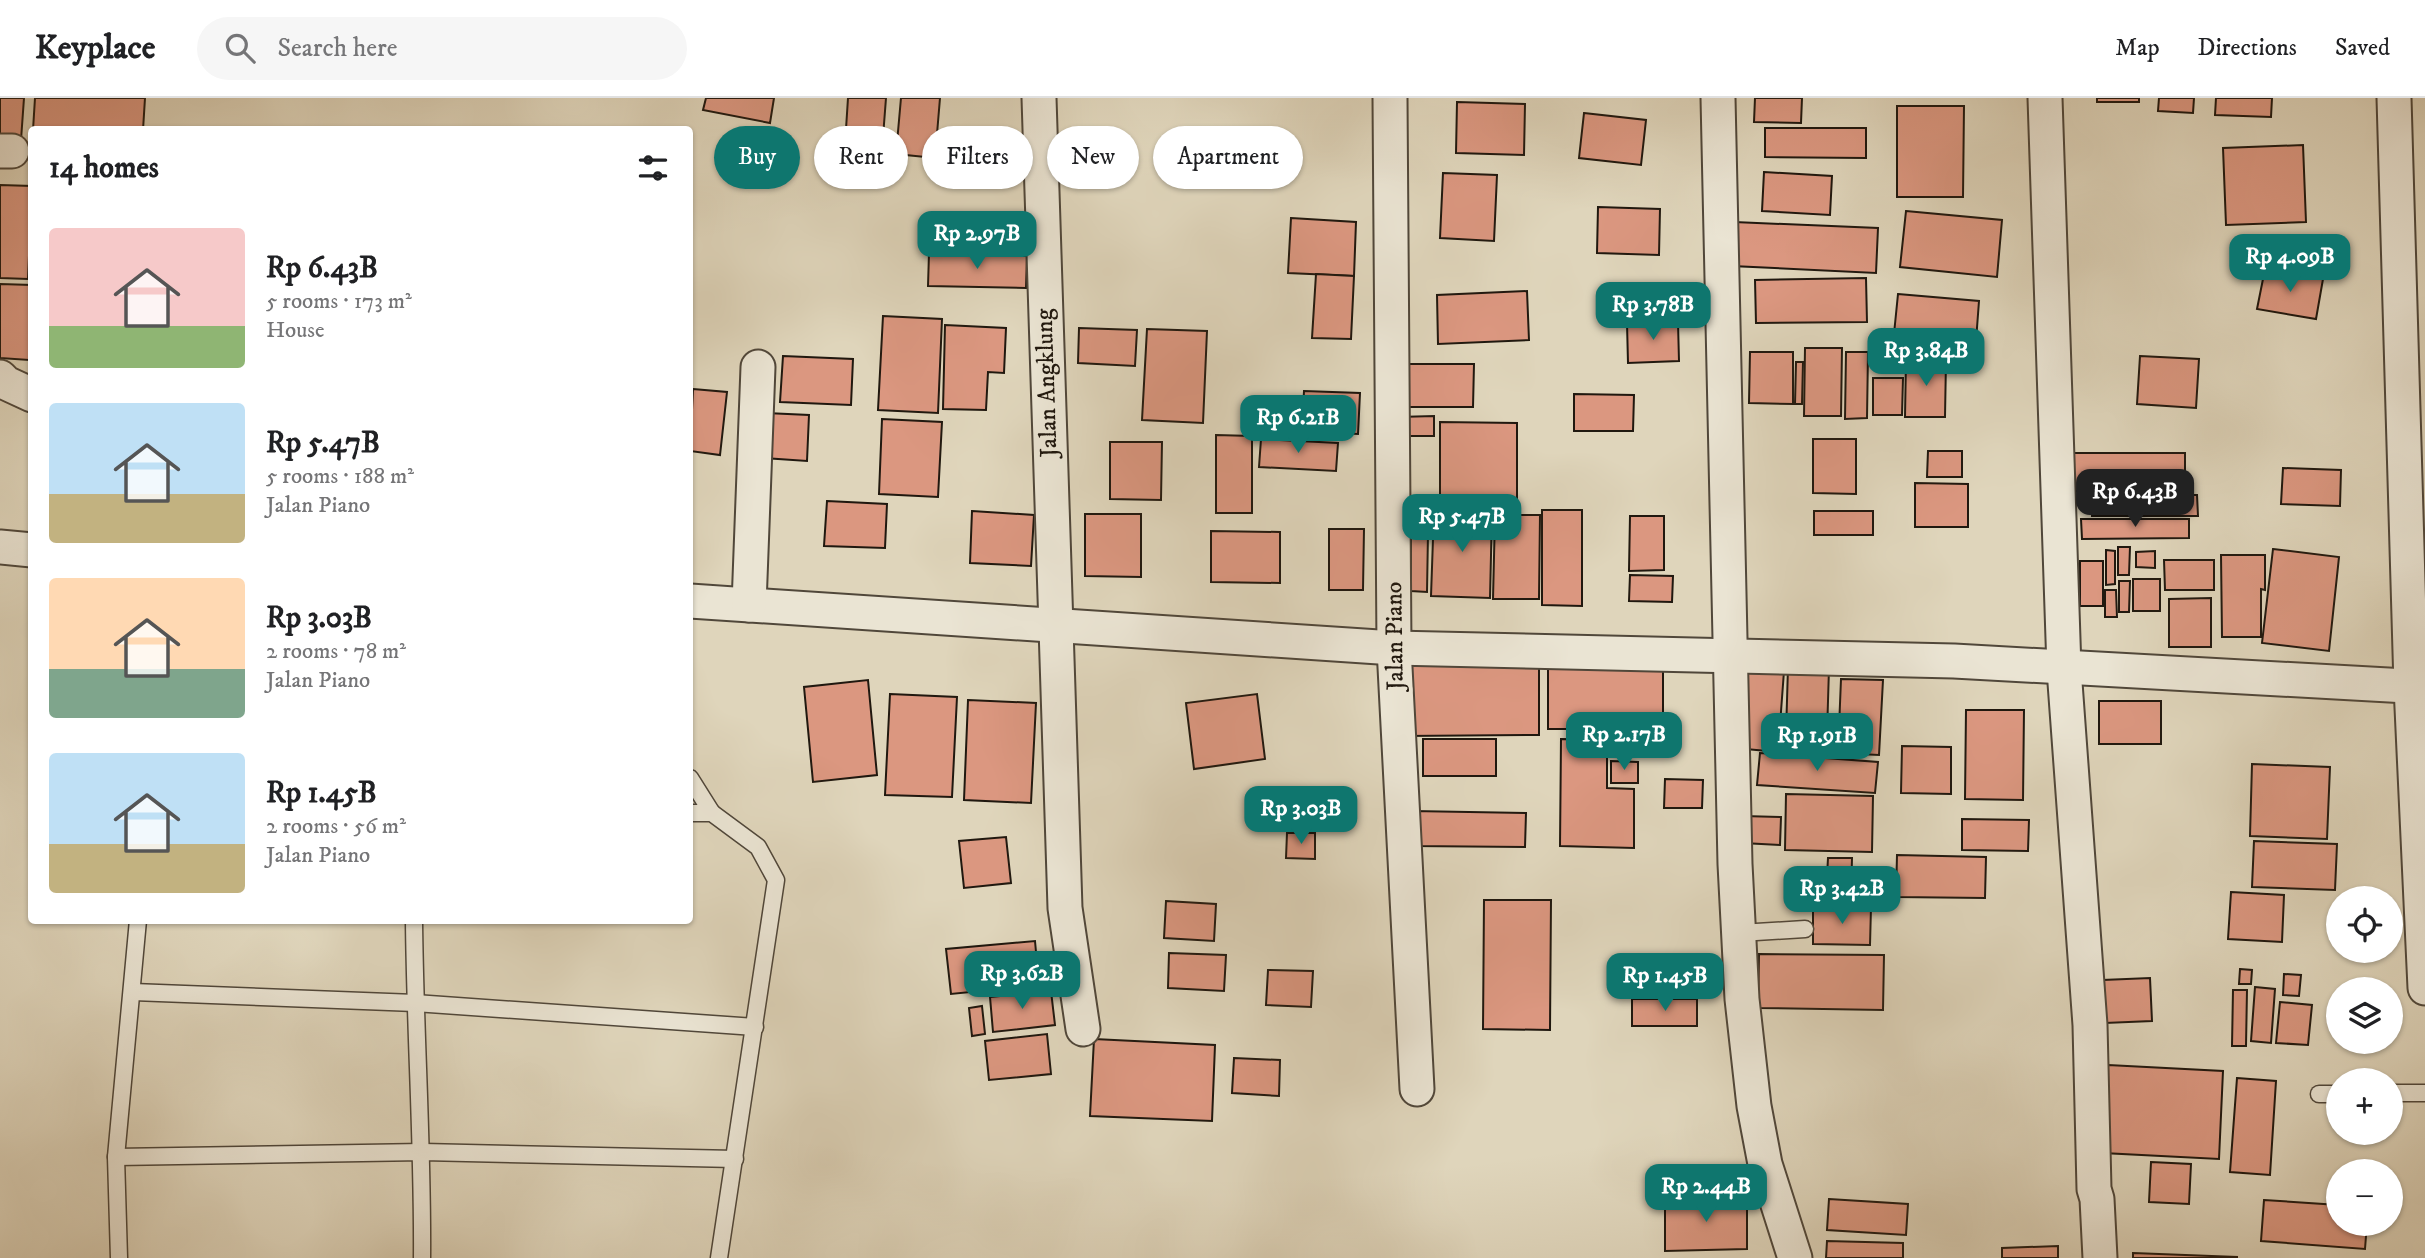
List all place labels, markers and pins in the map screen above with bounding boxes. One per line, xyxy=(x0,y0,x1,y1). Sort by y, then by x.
pin: Rp 2.97B xyxy=(905,212,1049,271)
pin: Rp 4.09B xyxy=(2218,234,2362,294)
pin: Rp 3.78B xyxy=(1581,282,1725,342)
pin: Rp 3.84B xyxy=(1854,328,1998,388)
pin: Rp 6.21B xyxy=(1226,396,1370,455)
pin: Rp 6.43B xyxy=(2063,470,2207,529)
pin: Rp 5.47B xyxy=(1390,494,1534,554)
pin: Rp 2.17B xyxy=(1552,712,1696,772)
pin: Rp 1.91B xyxy=(1745,714,1889,773)
pin: Rp 3.03B xyxy=(1229,786,1373,846)
pin: Rp 3.42B xyxy=(1770,866,1914,926)
pin: Rp 3.62B xyxy=(950,951,1094,1011)
pin: Rp 1.45B xyxy=(1593,954,1737,1013)
pin: Rp 2.44B xyxy=(1634,1164,1778,1224)

